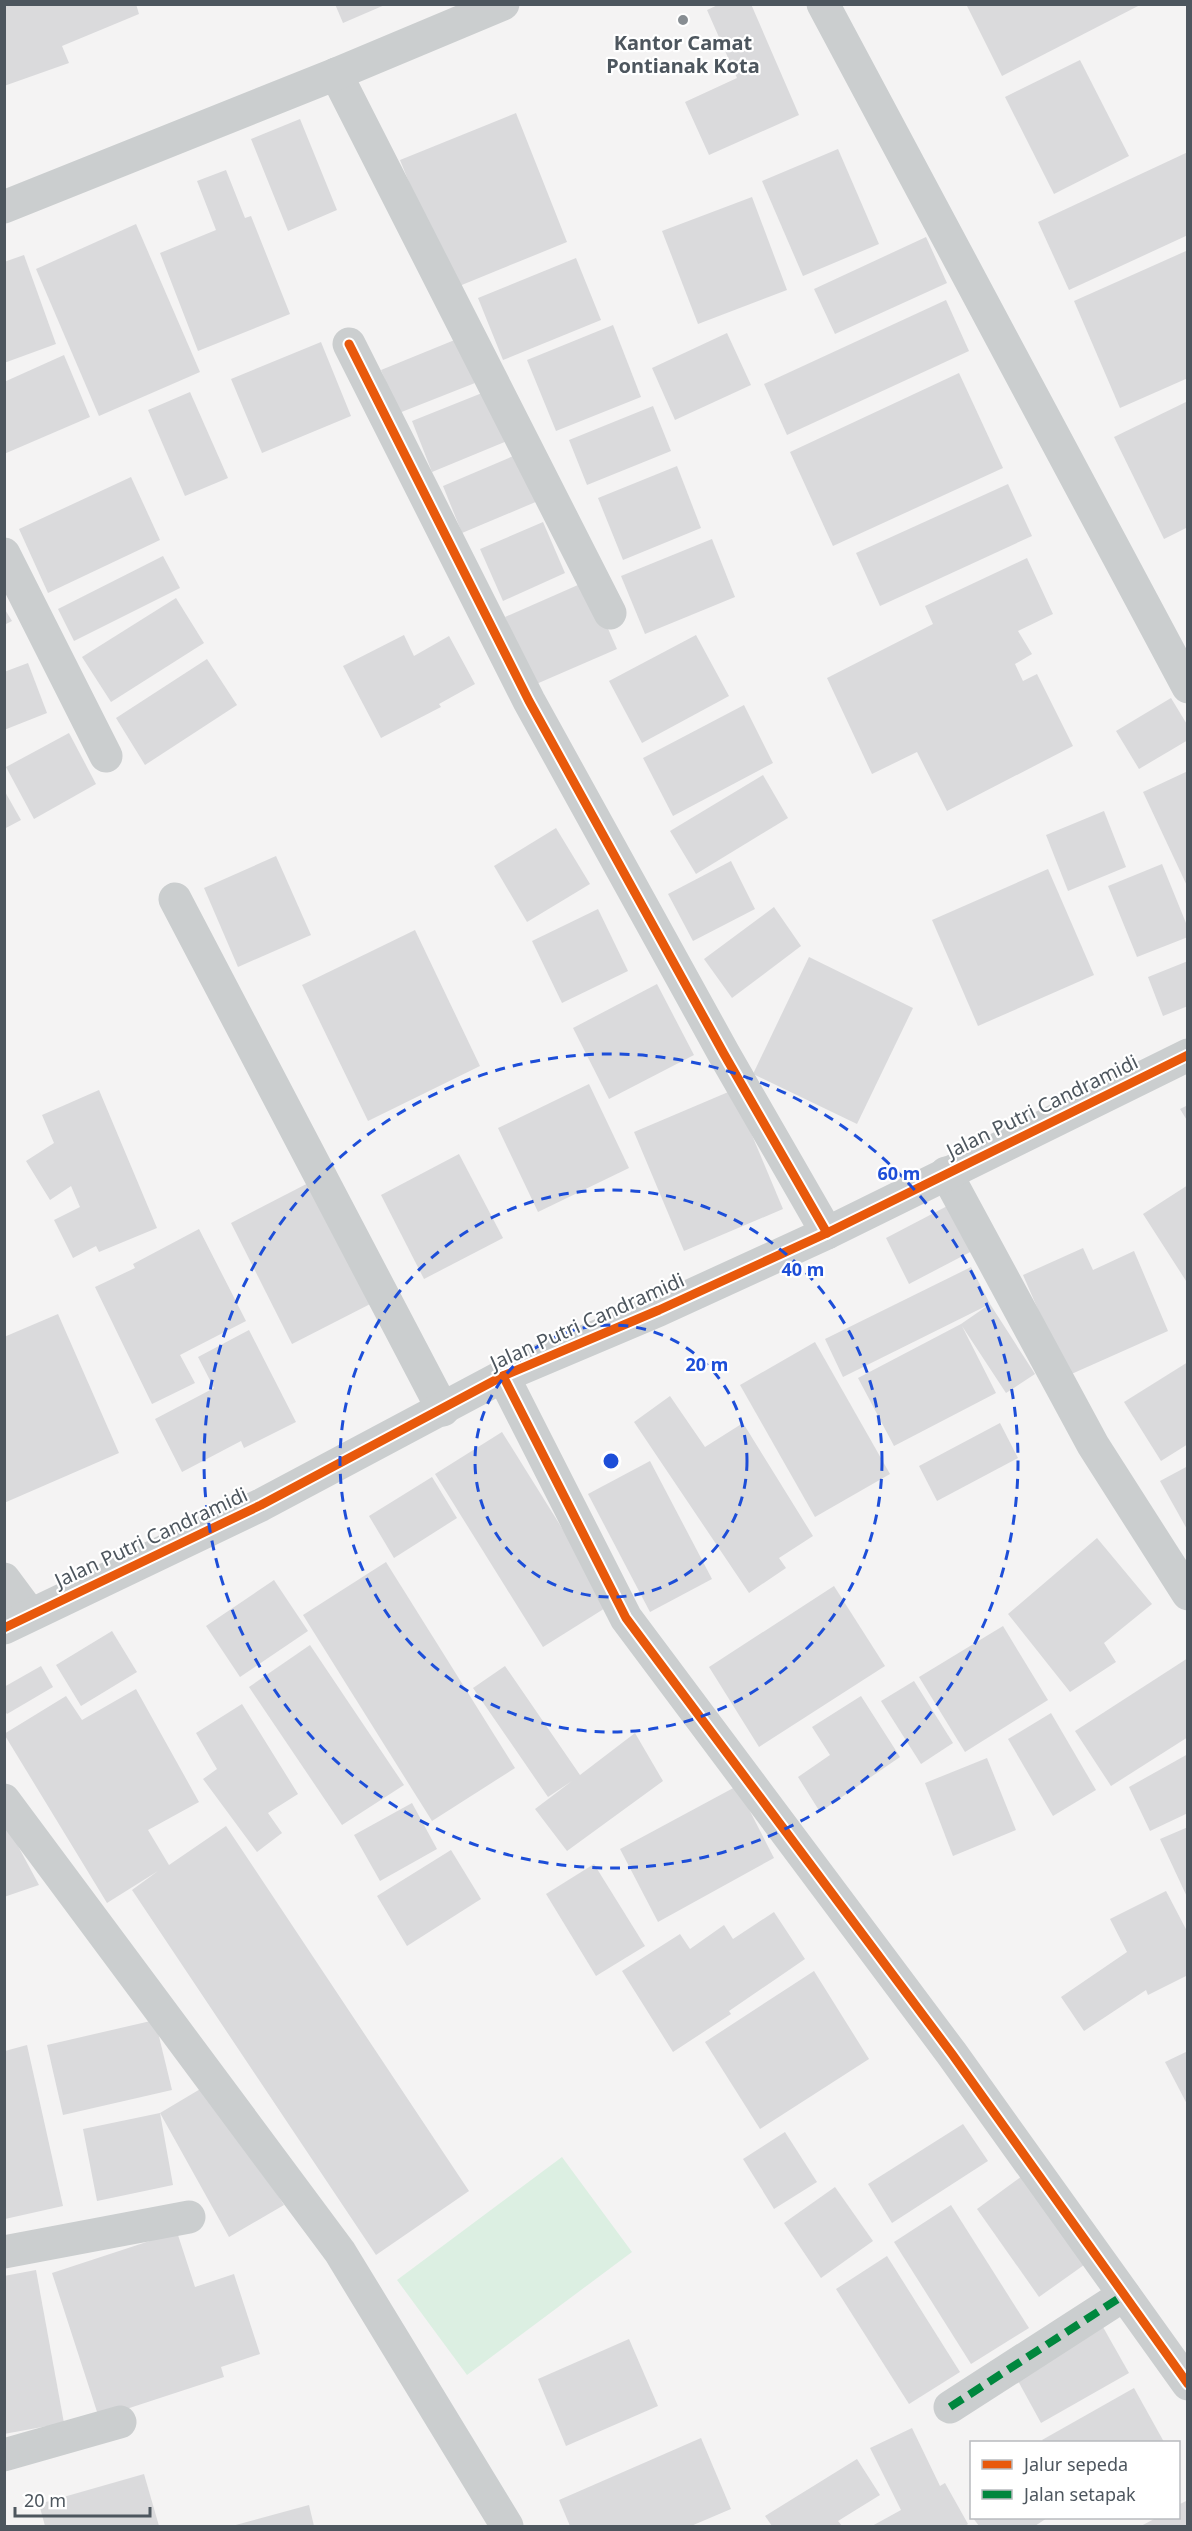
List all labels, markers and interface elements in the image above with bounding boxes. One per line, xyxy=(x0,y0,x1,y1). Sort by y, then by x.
marker: Kantor Camat Pontianak Kota xyxy=(676,13,690,27)
place label: Kantor Camat Pontianak Kota xyxy=(606,29,760,79)
street label: Jalan Putri Candramidi xyxy=(940,1048,1142,1165)
text: 60 m xyxy=(878,1161,920,1185)
text: 40 m xyxy=(782,1257,824,1281)
street label: Jalan Putri Candramidi xyxy=(484,1266,688,1377)
text: 20 m xyxy=(686,1352,728,1376)
centre of rings xyxy=(601,1451,621,1471)
street label: Jalan Putri Candramidi xyxy=(48,1480,252,1594)
legend xyxy=(970,2441,1180,2519)
text: Jalur sepeda xyxy=(1022,2452,1128,2476)
scale bar xyxy=(15,2480,150,2518)
text: Jalan setapak xyxy=(1022,2482,1136,2506)
text: 20 m xyxy=(24,2488,66,2512)

